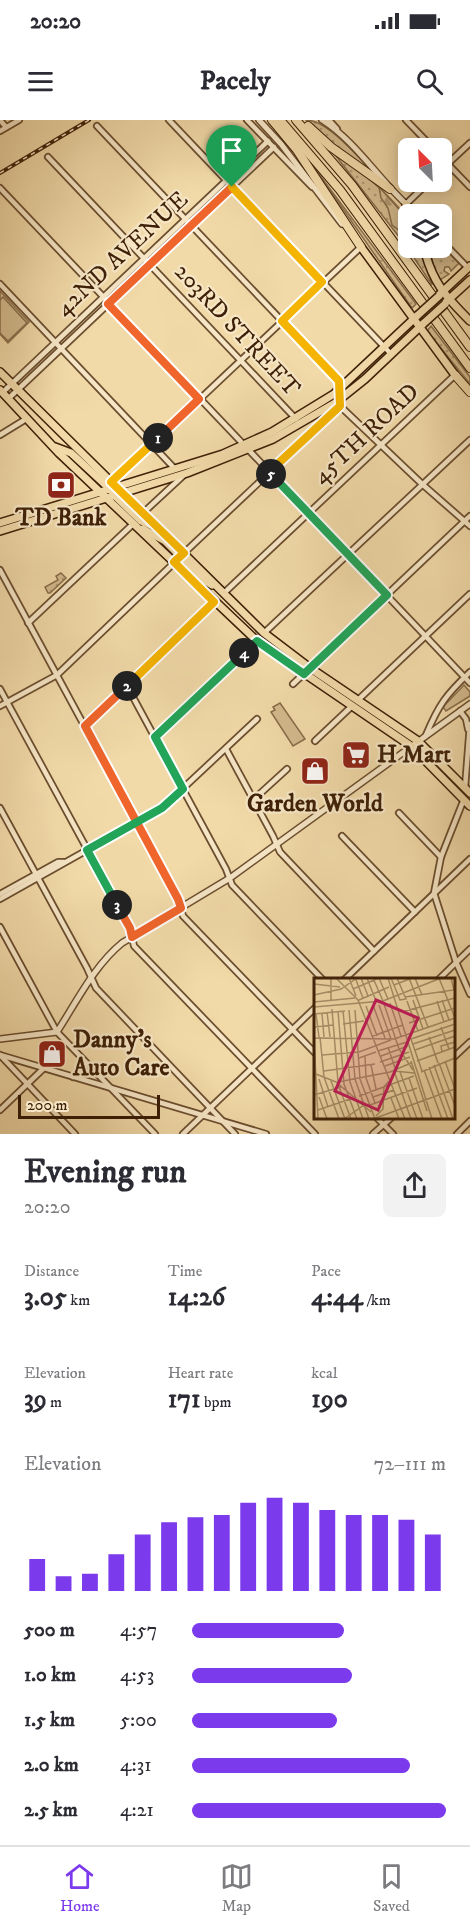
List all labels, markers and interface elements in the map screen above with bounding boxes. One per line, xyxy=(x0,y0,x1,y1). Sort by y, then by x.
text: 20:20 xyxy=(30,8,81,35)
text: Pacely xyxy=(200,64,270,98)
icon: menu xyxy=(24,65,57,98)
icon: search xyxy=(413,65,446,98)
pin xyxy=(206,125,257,187)
icon: arrive xyxy=(215,134,248,167)
north arrow xyxy=(398,138,452,192)
map controls xyxy=(398,138,452,258)
street label: 42ND AVENUE xyxy=(49,185,195,323)
button: layers xyxy=(398,204,452,258)
street label: 203RD STREET xyxy=(168,257,306,403)
street label: 45TH ROAD xyxy=(306,377,426,491)
pin: 1 xyxy=(143,423,173,453)
text: 1 xyxy=(155,428,161,448)
pin: 5 xyxy=(256,459,286,489)
text: 5 xyxy=(267,464,275,484)
bank icon: TD Bank xyxy=(45,469,77,501)
place label: TD Bank xyxy=(14,503,108,533)
pin: 4 xyxy=(229,638,259,668)
text: 4 xyxy=(239,643,249,663)
pin: 2 xyxy=(112,671,142,701)
text: 2 xyxy=(123,676,131,696)
supermarket icon: H Mart xyxy=(340,739,372,771)
place label: H Mart xyxy=(377,740,451,770)
shop icon: Garden World xyxy=(299,755,331,787)
place label: Garden World xyxy=(247,789,384,819)
pin: 3 xyxy=(102,890,132,920)
text: 3 xyxy=(114,895,120,915)
inset map xyxy=(314,978,455,1119)
place label: Danny’s Auto Care xyxy=(72,1025,169,1083)
shop icon: Danny’s Auto Care xyxy=(36,1038,68,1070)
scale bar xyxy=(18,1092,160,1120)
text: 200 m xyxy=(27,1095,68,1115)
text: Evening run xyxy=(24,1152,186,1193)
button: share xyxy=(383,1154,446,1217)
text: 20:20 xyxy=(24,1195,70,1220)
text: Distance xyxy=(24,1261,79,1281)
text: Time xyxy=(168,1261,202,1281)
text: Pace xyxy=(311,1261,341,1281)
text: 3.05 xyxy=(24,1281,67,1314)
text: 14:26 xyxy=(168,1281,225,1314)
text: 4:44 xyxy=(311,1281,363,1314)
text: km xyxy=(67,1290,90,1310)
text: /km xyxy=(363,1290,391,1310)
text: Elevation xyxy=(24,1363,86,1383)
text: Heart rate xyxy=(168,1363,233,1383)
text: kcal xyxy=(311,1363,338,1383)
text: 39 xyxy=(24,1383,47,1416)
text: 171 xyxy=(168,1383,200,1416)
text: 190 xyxy=(311,1383,348,1416)
text: m xyxy=(47,1392,62,1412)
text: bpm xyxy=(200,1392,231,1412)
text: Elevation xyxy=(24,1452,101,1477)
text: 72–111 m xyxy=(374,1452,446,1477)
text: 500 m xyxy=(24,1618,75,1643)
text: 4:57 xyxy=(120,1618,157,1643)
text: 1.0 km xyxy=(24,1663,76,1688)
text: 4:53 xyxy=(120,1663,154,1688)
text: 1.5 km xyxy=(24,1708,75,1733)
text: 5:00 xyxy=(120,1708,157,1733)
text: 2.0 km xyxy=(24,1753,79,1778)
text: 4:31 xyxy=(120,1753,152,1778)
text: 2.5 km xyxy=(24,1798,78,1823)
text: 4:21 xyxy=(120,1798,154,1823)
tab: Home xyxy=(60,1860,100,1916)
tab: Map xyxy=(220,1860,253,1916)
tab: Saved xyxy=(373,1860,410,1916)

